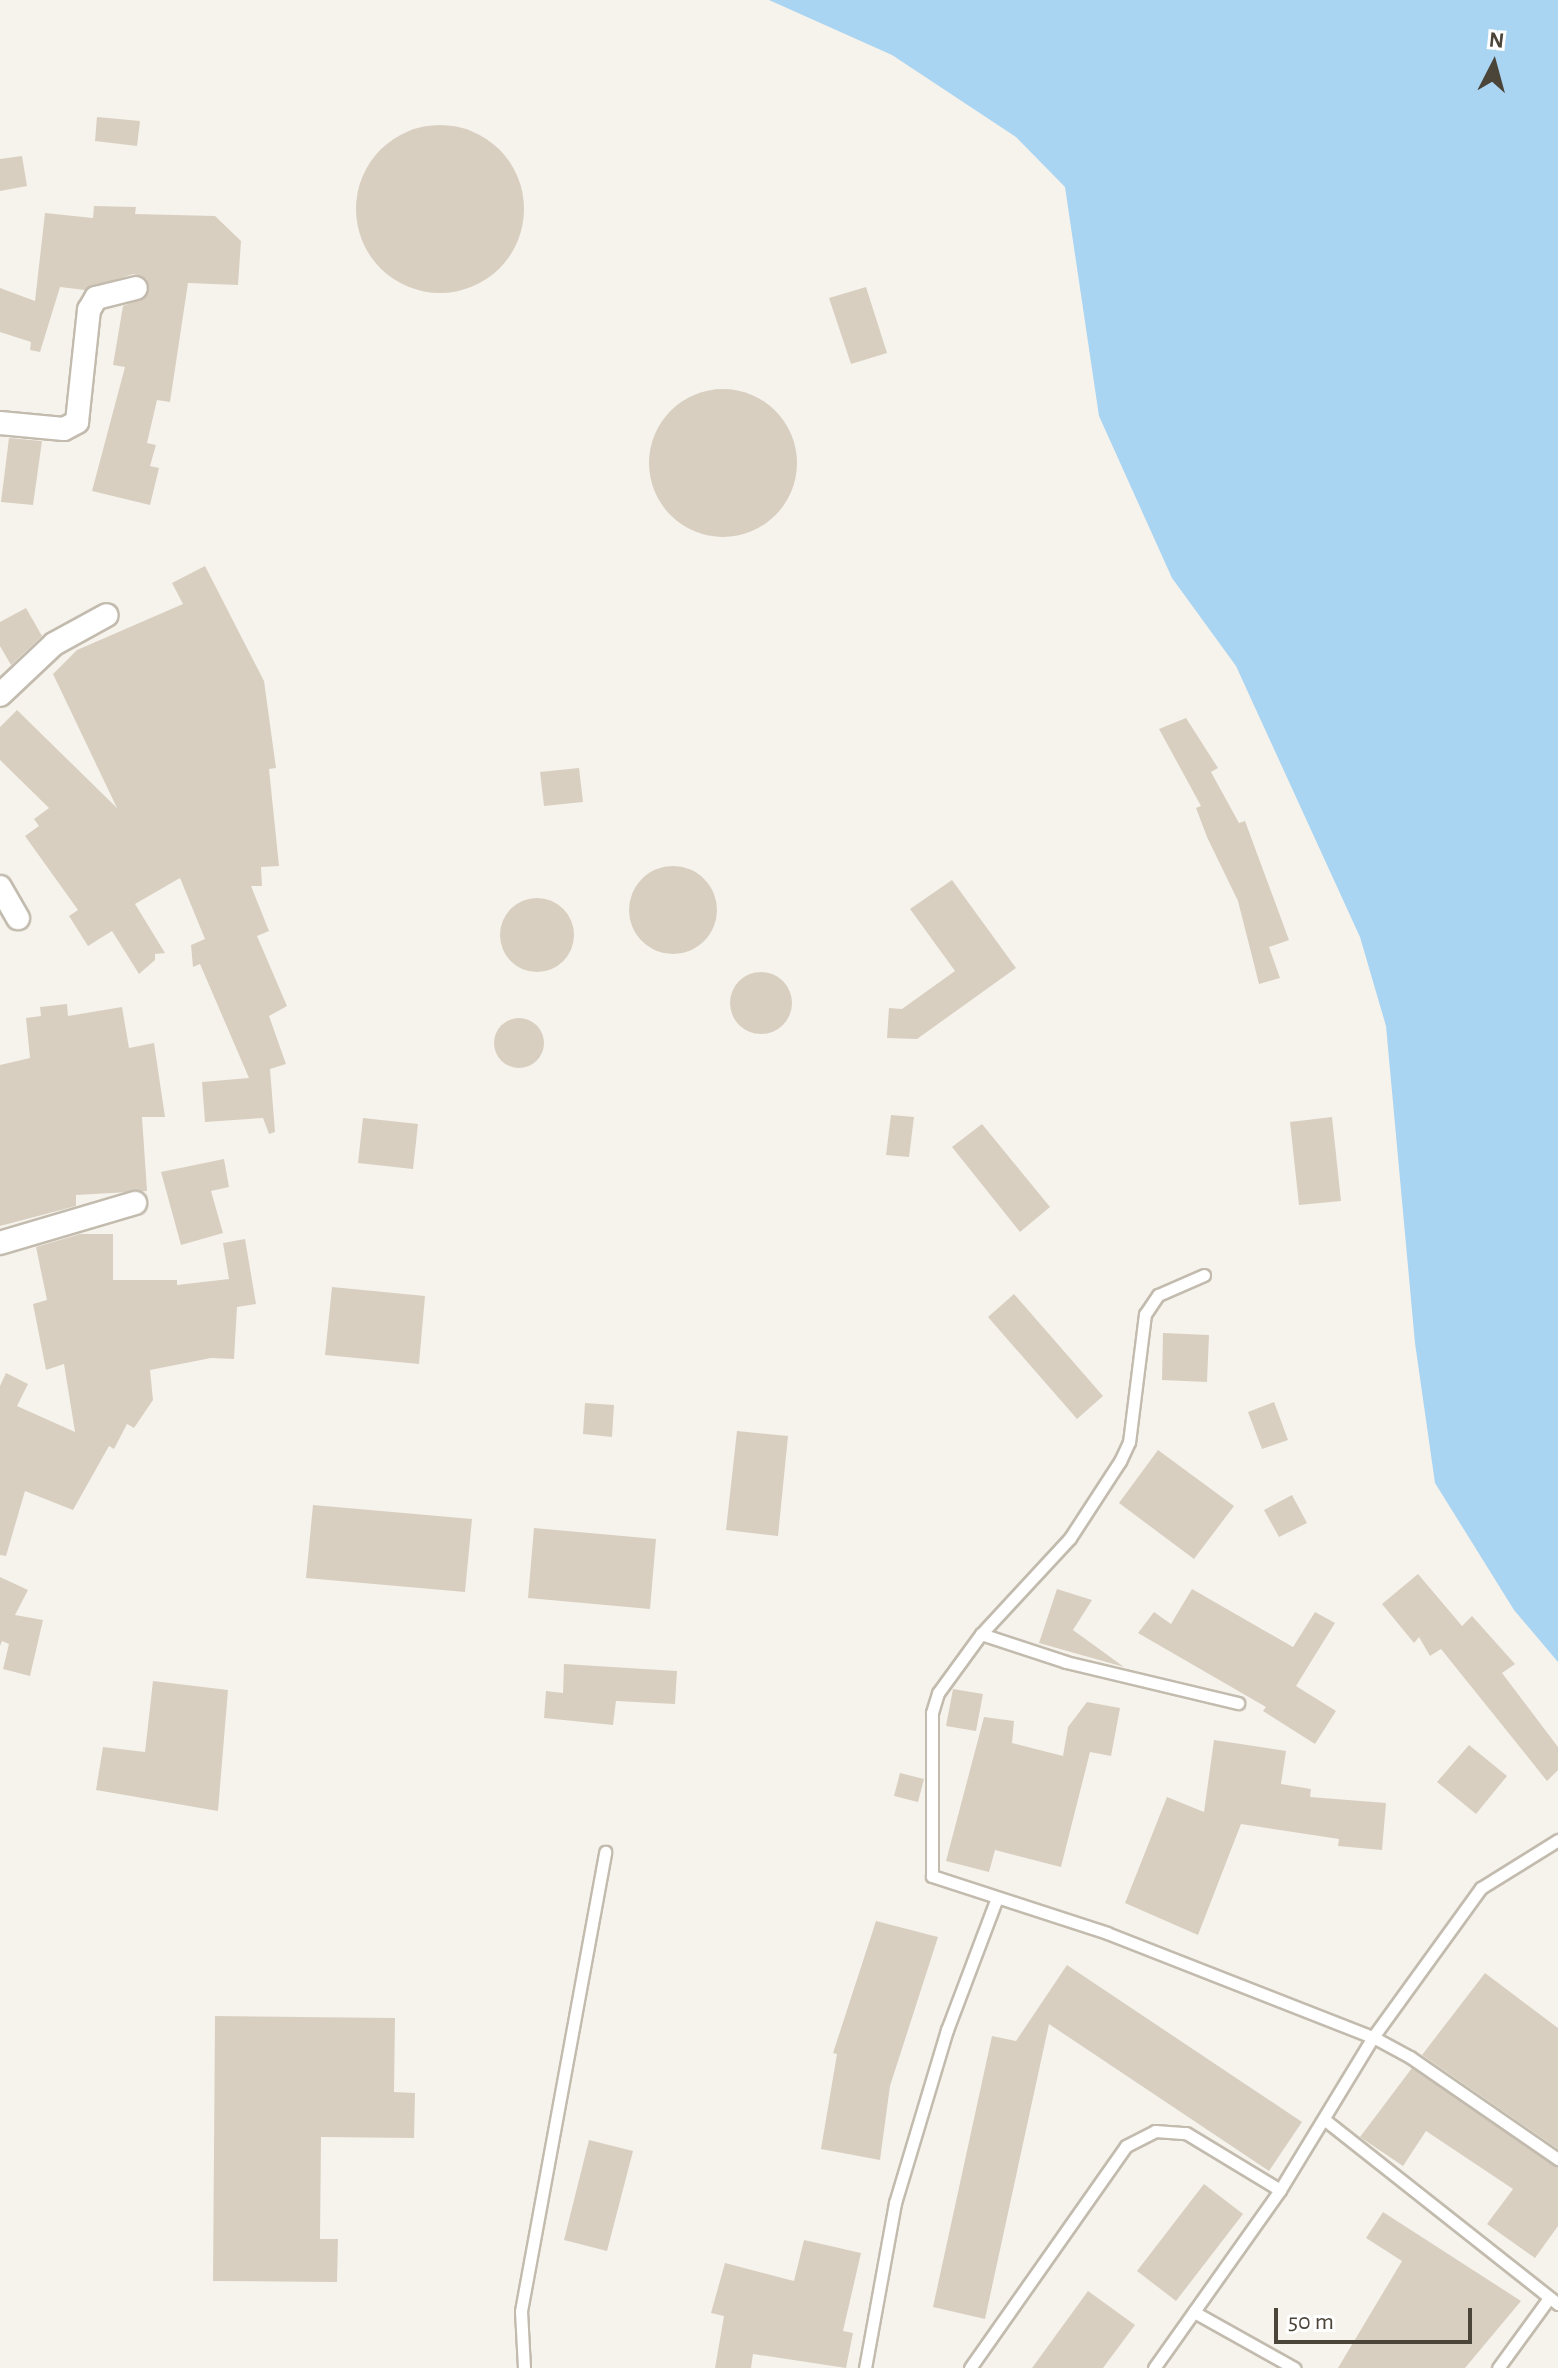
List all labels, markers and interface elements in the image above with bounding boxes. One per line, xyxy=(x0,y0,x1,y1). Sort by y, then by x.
north arrow xyxy=(1454,24,1534,104)
text: N xyxy=(1488,28,1505,52)
scale bar xyxy=(1278,2292,1476,2342)
text: 50 m xyxy=(1288,2310,1334,2334)

